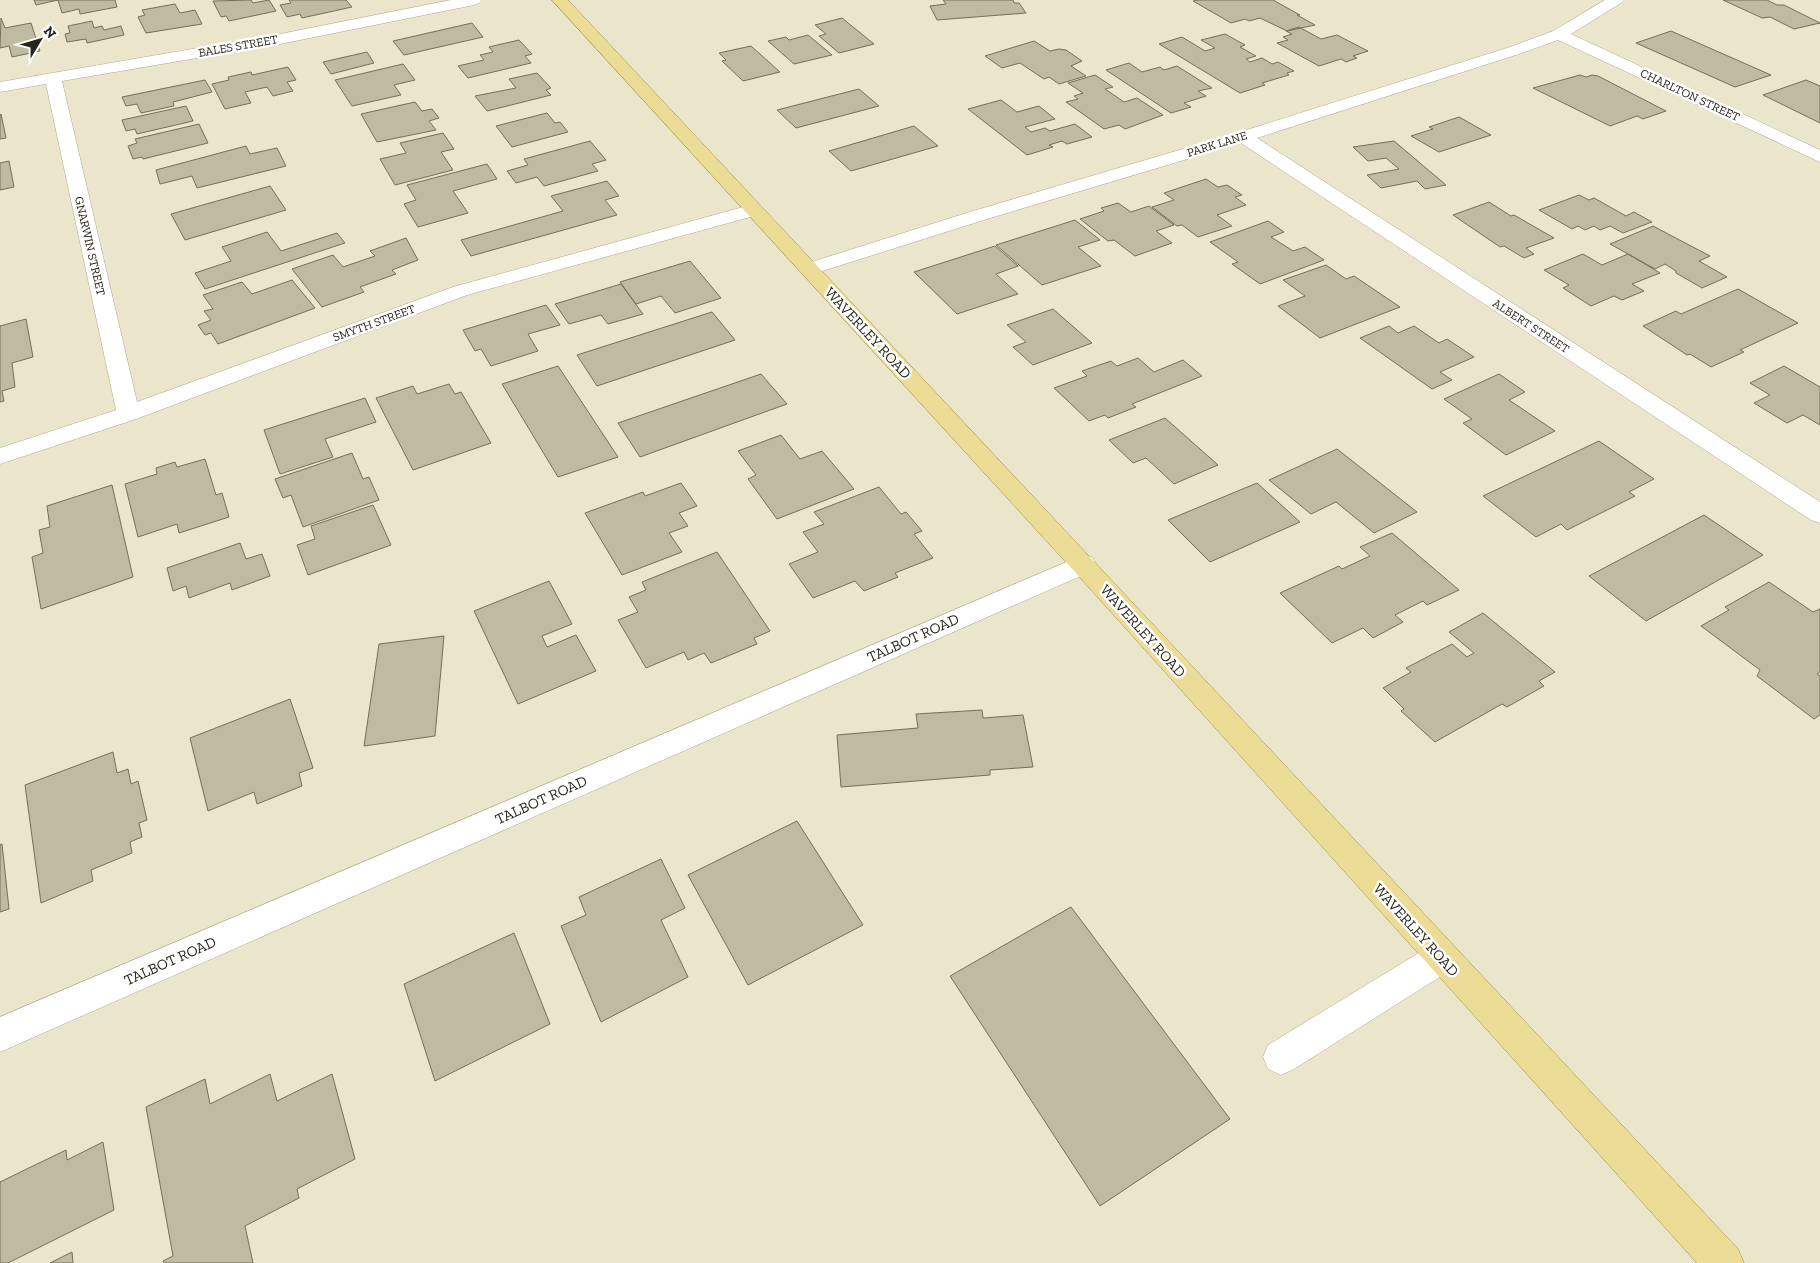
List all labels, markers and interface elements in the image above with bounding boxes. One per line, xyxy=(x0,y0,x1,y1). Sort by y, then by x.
north arrow xyxy=(15,15,65,65)
text: N xyxy=(40,23,60,42)
street label: BALES STREET xyxy=(197,32,279,60)
street label: CHARLTON STREET xyxy=(1638,66,1743,124)
street label: PARK LANE xyxy=(1185,128,1249,160)
street label: GNARWIN STREET xyxy=(72,195,108,297)
street label: WAVERLEY ROAD xyxy=(821,283,915,383)
street label: ALBERT STREET xyxy=(1490,296,1572,356)
street label: SMYTH STREET xyxy=(331,301,417,344)
street label: WAVERLEY ROAD xyxy=(1097,581,1189,681)
street label: TALBOT ROAD xyxy=(864,610,962,666)
street label: TALBOT ROAD xyxy=(492,772,590,828)
street label: WAVERLEY ROAD xyxy=(1370,880,1462,980)
street label: TALBOT ROAD xyxy=(121,933,219,989)

